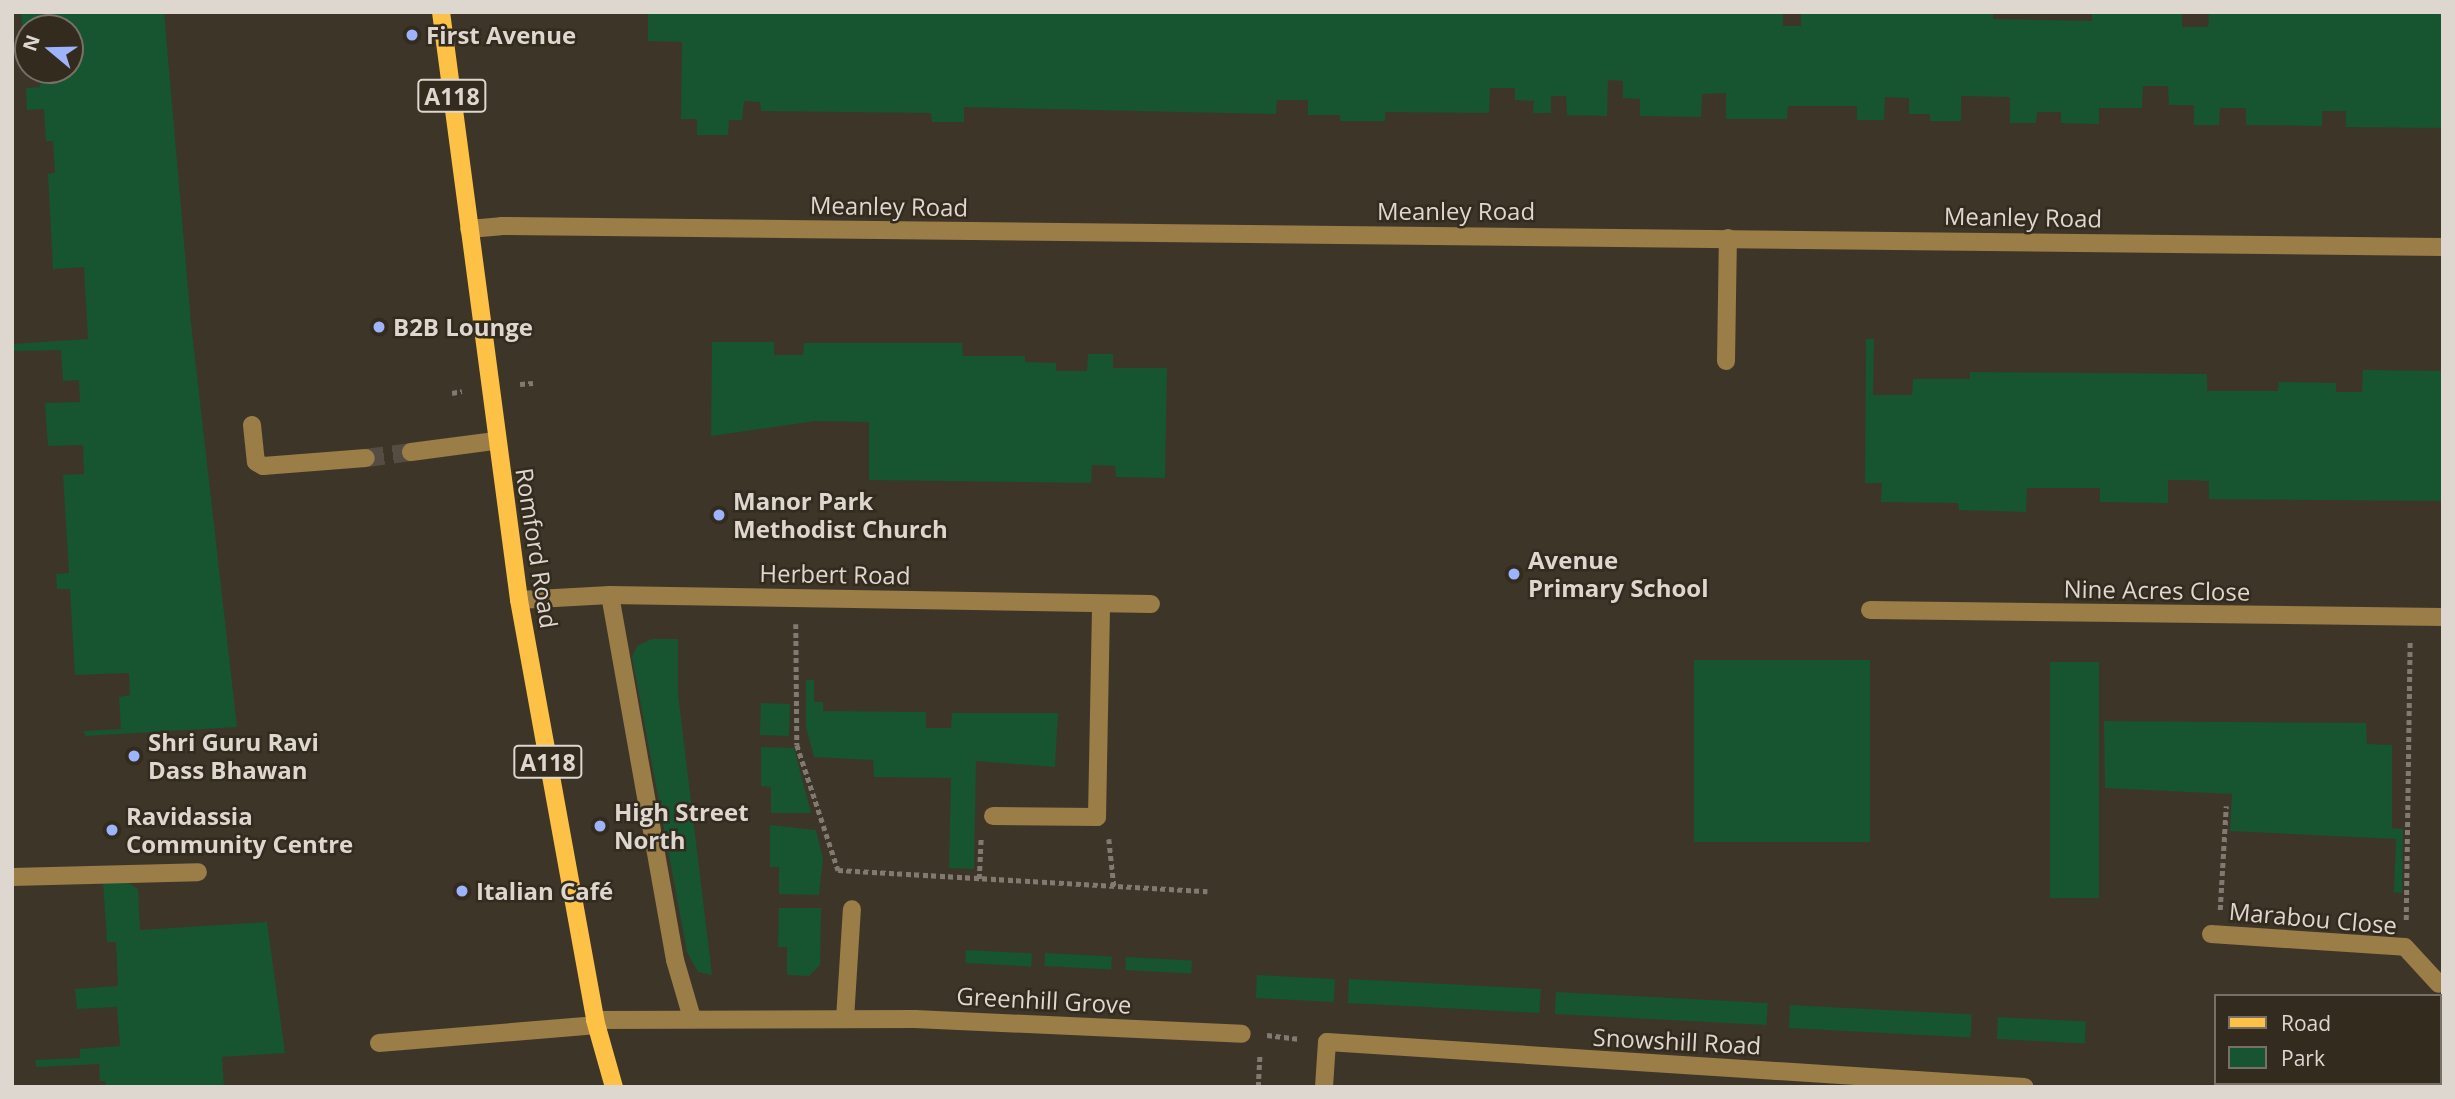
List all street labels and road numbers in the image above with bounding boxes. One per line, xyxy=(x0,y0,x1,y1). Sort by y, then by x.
road number: A118 xyxy=(417,76,487,116)
street label: Meanley Road xyxy=(810,190,968,222)
street label: Meanley Road xyxy=(1377,197,1535,225)
street label: Meanley Road xyxy=(1944,201,2102,233)
street label: Romford Road xyxy=(510,466,564,630)
street label: Herbert Road xyxy=(759,558,911,590)
street label: Nine Acres Close xyxy=(2063,574,2251,606)
road number: A118 xyxy=(513,742,583,782)
street label: Marabou Close xyxy=(2228,896,2398,940)
street label: Greenhill Grove xyxy=(956,981,1132,1019)
street label: Snowshill Road xyxy=(1592,1022,1762,1060)

